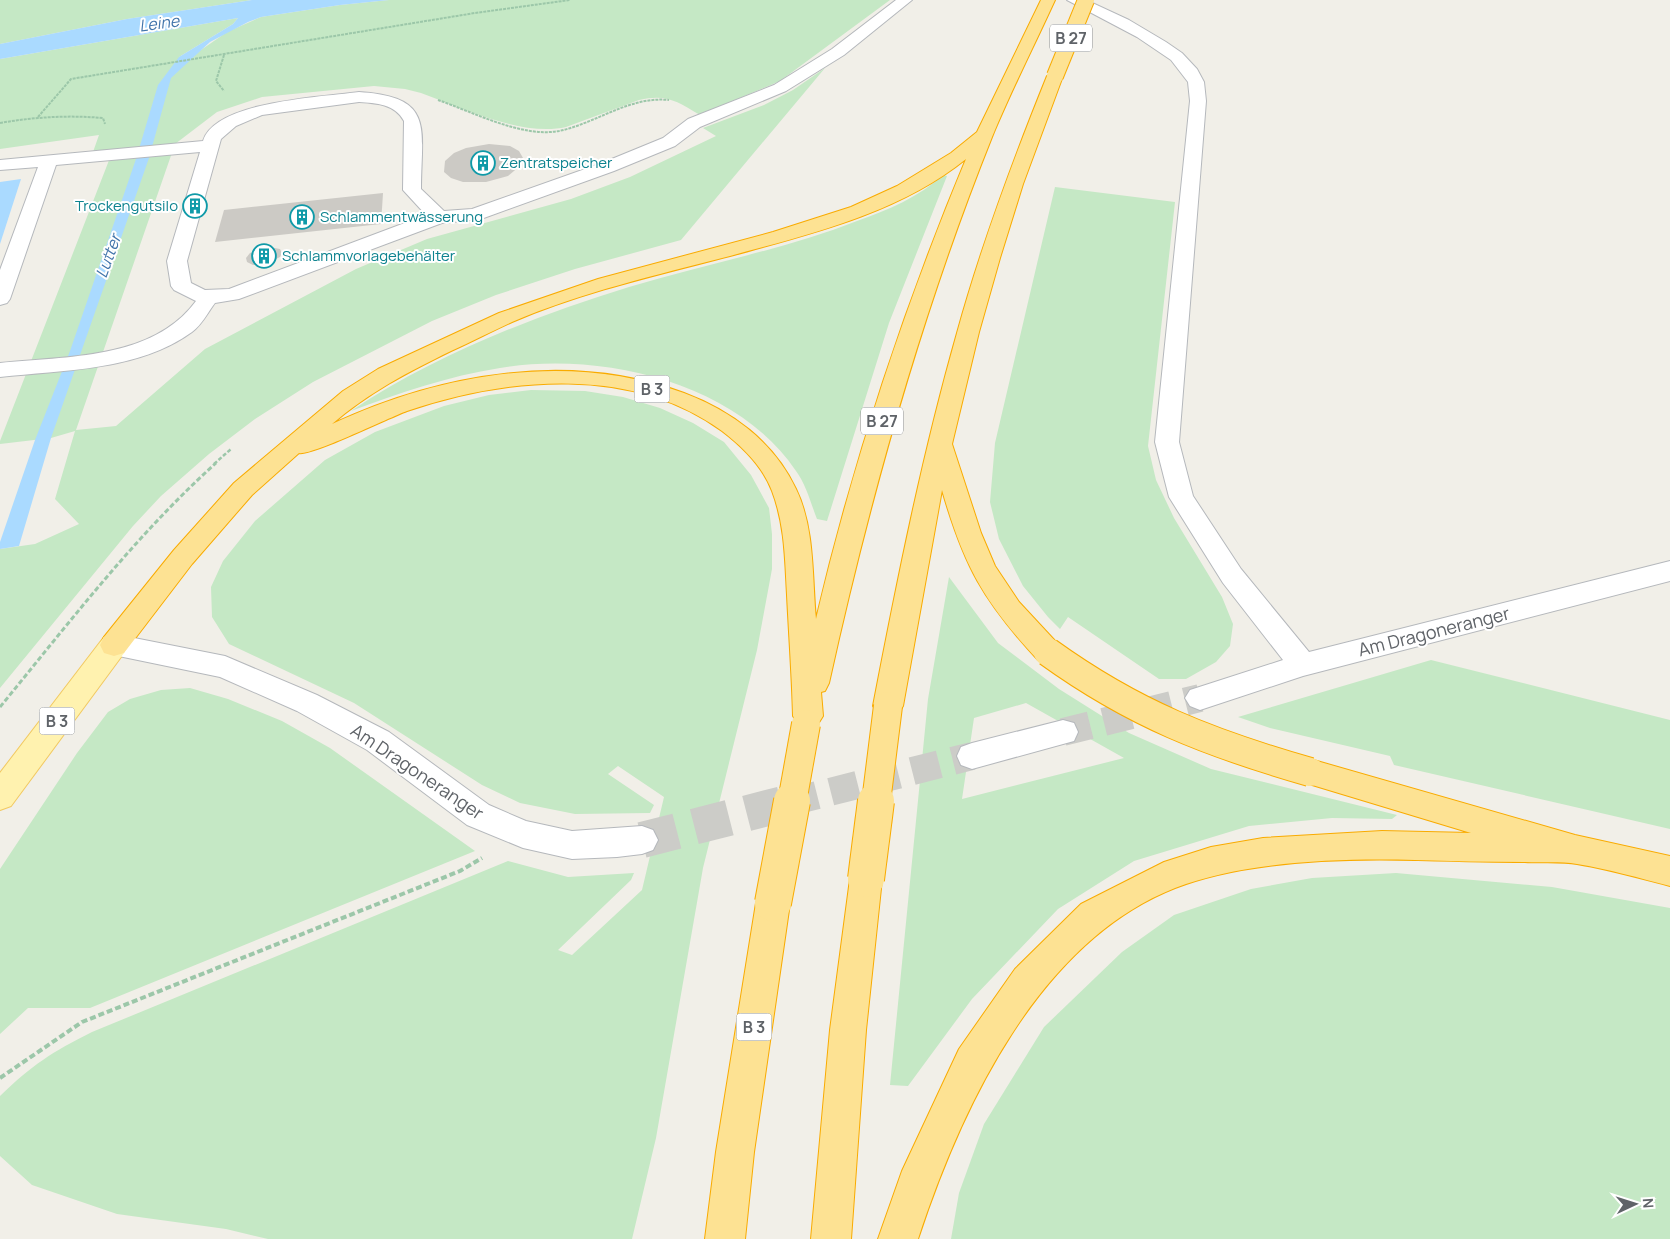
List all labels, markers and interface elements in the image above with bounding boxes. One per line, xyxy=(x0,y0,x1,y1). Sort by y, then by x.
water label: Leine xyxy=(138,9,182,37)
road number: B 27 xyxy=(1050,24,1092,52)
building icon: Zentratspeicher xyxy=(470,150,496,176)
place label: Zentratspeicher xyxy=(500,152,613,173)
building icon: Trockengutsilo xyxy=(182,193,208,219)
place label: Trockengutsilo xyxy=(75,195,178,216)
building icon: Schlammentwässerung xyxy=(289,204,315,230)
place label: Schlammentwässerung xyxy=(320,206,483,227)
water label: Lutter xyxy=(90,229,127,281)
building icon: Schlammvorlagebehälter xyxy=(251,243,277,269)
place label: Schlammvorlagebehälter xyxy=(282,245,456,266)
road number: B 3 xyxy=(634,376,670,402)
road number: B 27 xyxy=(861,408,903,434)
street label: Am Dragoneranger xyxy=(1355,600,1513,661)
road number: B 3 xyxy=(40,708,74,734)
street label: Am Dragoneranger xyxy=(346,718,489,825)
road number: B 3 xyxy=(736,1014,772,1040)
north arrow xyxy=(1610,1179,1660,1229)
text: N xyxy=(1639,1197,1658,1209)

